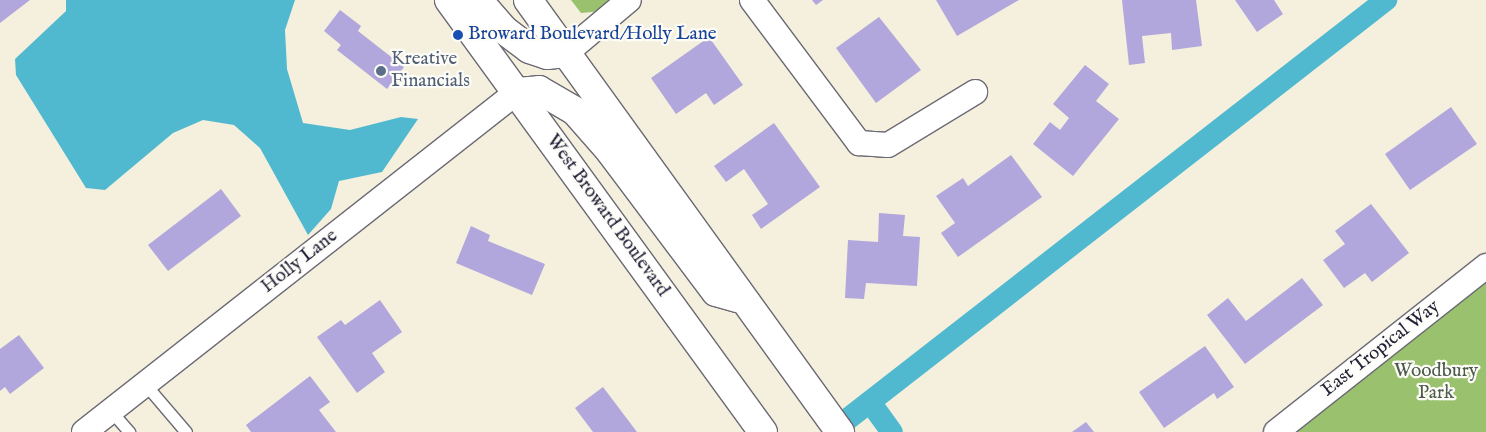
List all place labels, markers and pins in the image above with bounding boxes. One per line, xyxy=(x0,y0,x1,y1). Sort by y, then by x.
place label: Broward Boulevard/Holly Lane xyxy=(468,24,717,46)
marker: Broward Boulevard/Holly Lane xyxy=(452,29,464,41)
place label: Kreative Financials xyxy=(391,49,470,93)
marker: Kreative Financials xyxy=(375,65,387,77)

